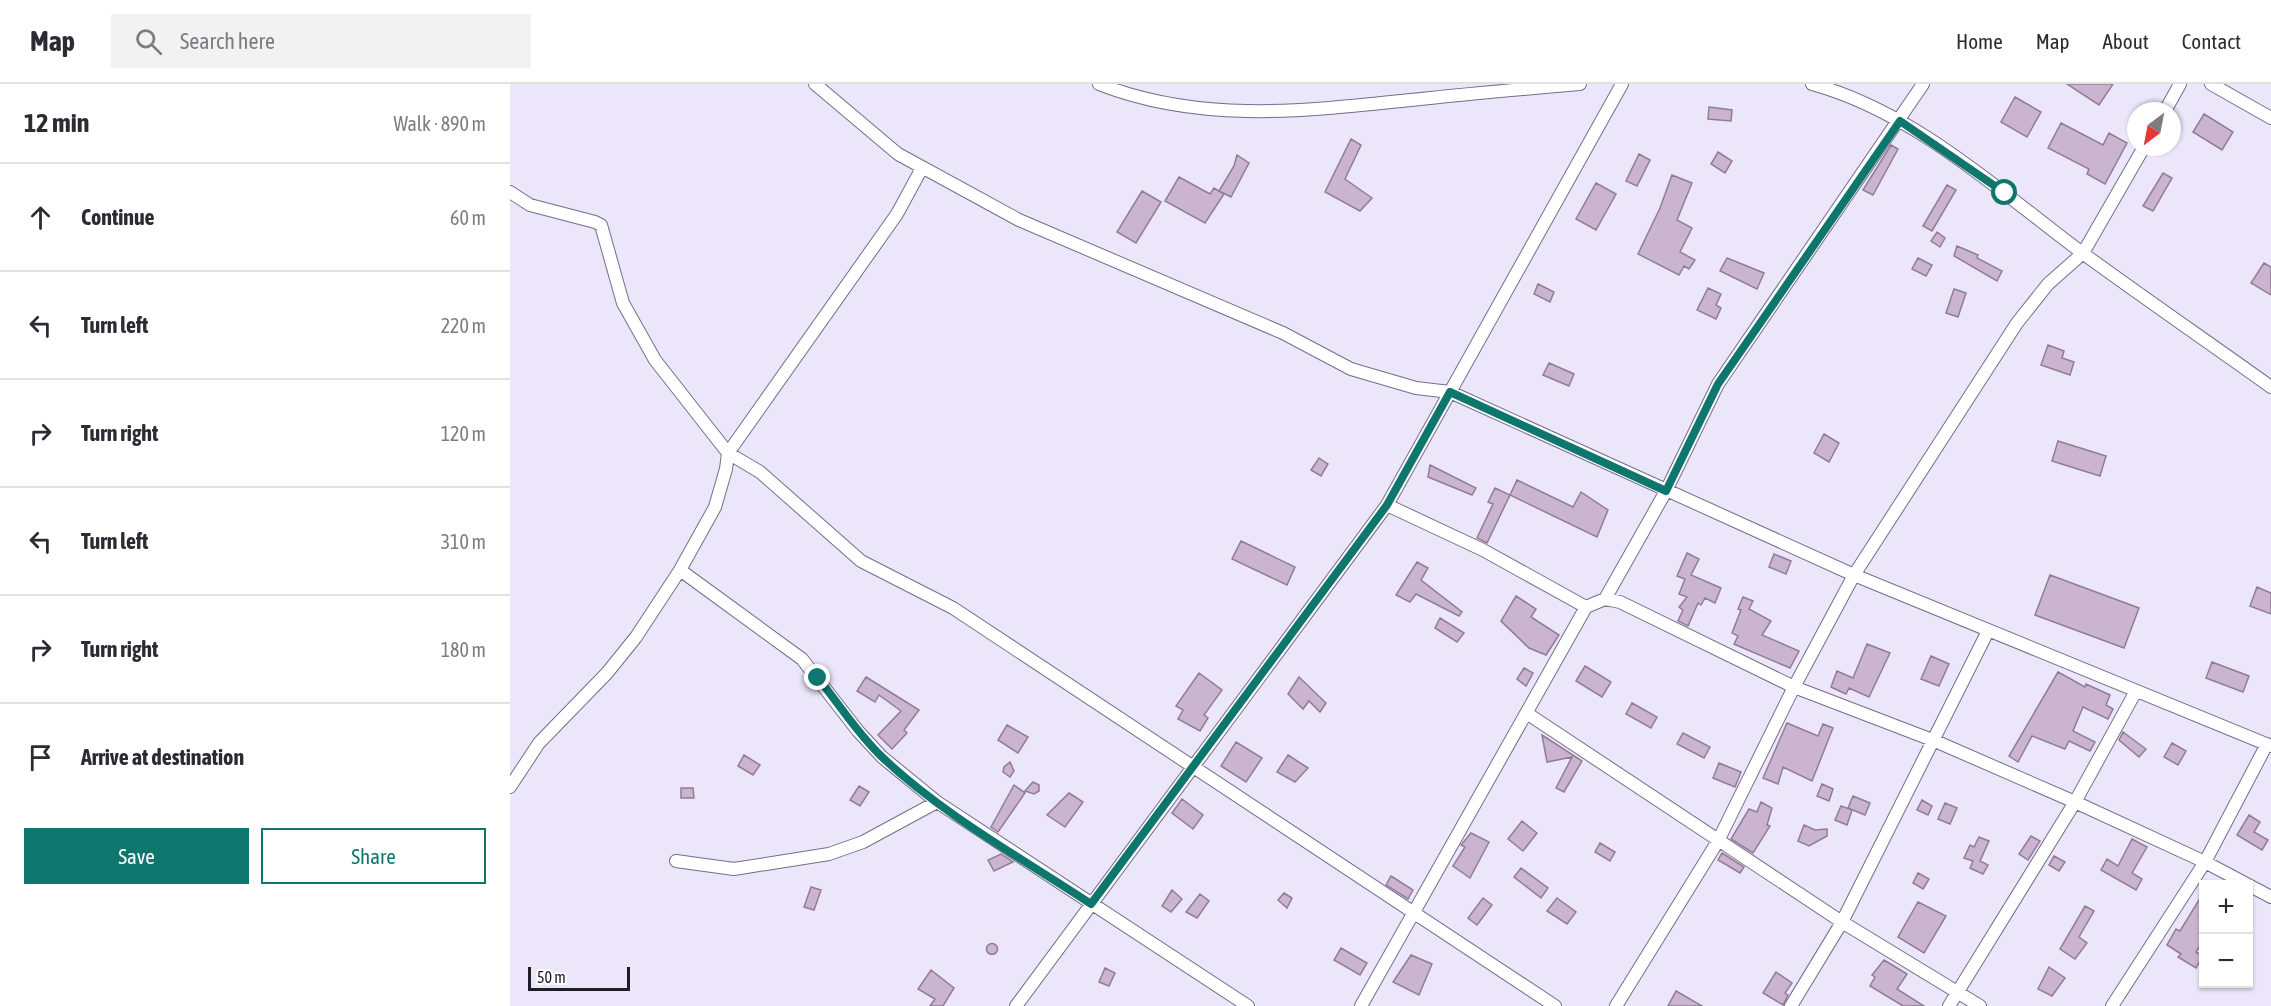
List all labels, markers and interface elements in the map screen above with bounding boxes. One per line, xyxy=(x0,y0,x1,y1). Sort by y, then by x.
search box xyxy=(111,14,531,68)
text: Map xyxy=(30,25,75,57)
icon: search xyxy=(132,25,165,58)
text: Search here xyxy=(180,28,275,54)
text: Home xyxy=(1956,29,2003,53)
text: Map xyxy=(2036,29,2070,53)
text: About xyxy=(2103,29,2149,53)
text: Contact xyxy=(2182,29,2241,53)
north arrow xyxy=(2127,102,2181,156)
text: 12 min xyxy=(24,108,89,138)
text: Walk · 890 m xyxy=(394,112,486,135)
route start xyxy=(1991,179,2017,205)
icon: ahead xyxy=(24,201,57,234)
text: Continue xyxy=(81,204,155,230)
text: 60 m xyxy=(450,206,486,229)
icon: left xyxy=(24,309,57,342)
text: Turn left xyxy=(81,312,148,338)
text: 220 m xyxy=(441,314,486,337)
icon: right xyxy=(24,417,57,450)
text: Turn right xyxy=(81,420,158,446)
text: 120 m xyxy=(441,422,486,445)
icon: left xyxy=(24,525,57,558)
text: Turn left xyxy=(81,528,148,554)
text: 310 m xyxy=(441,530,486,553)
icon: right xyxy=(24,633,57,666)
text: Turn right xyxy=(81,636,158,662)
text: 180 m xyxy=(441,638,486,661)
route end xyxy=(804,664,830,690)
icon: arrive xyxy=(24,741,57,774)
text: Arrive at destination xyxy=(81,744,244,770)
button: Save xyxy=(24,828,249,884)
button: Share xyxy=(261,828,486,884)
map controls xyxy=(2199,880,2253,988)
button: + xyxy=(2199,880,2253,934)
button: − xyxy=(2199,934,2253,988)
scale bar xyxy=(528,964,630,992)
text: 50 m xyxy=(537,968,566,986)

